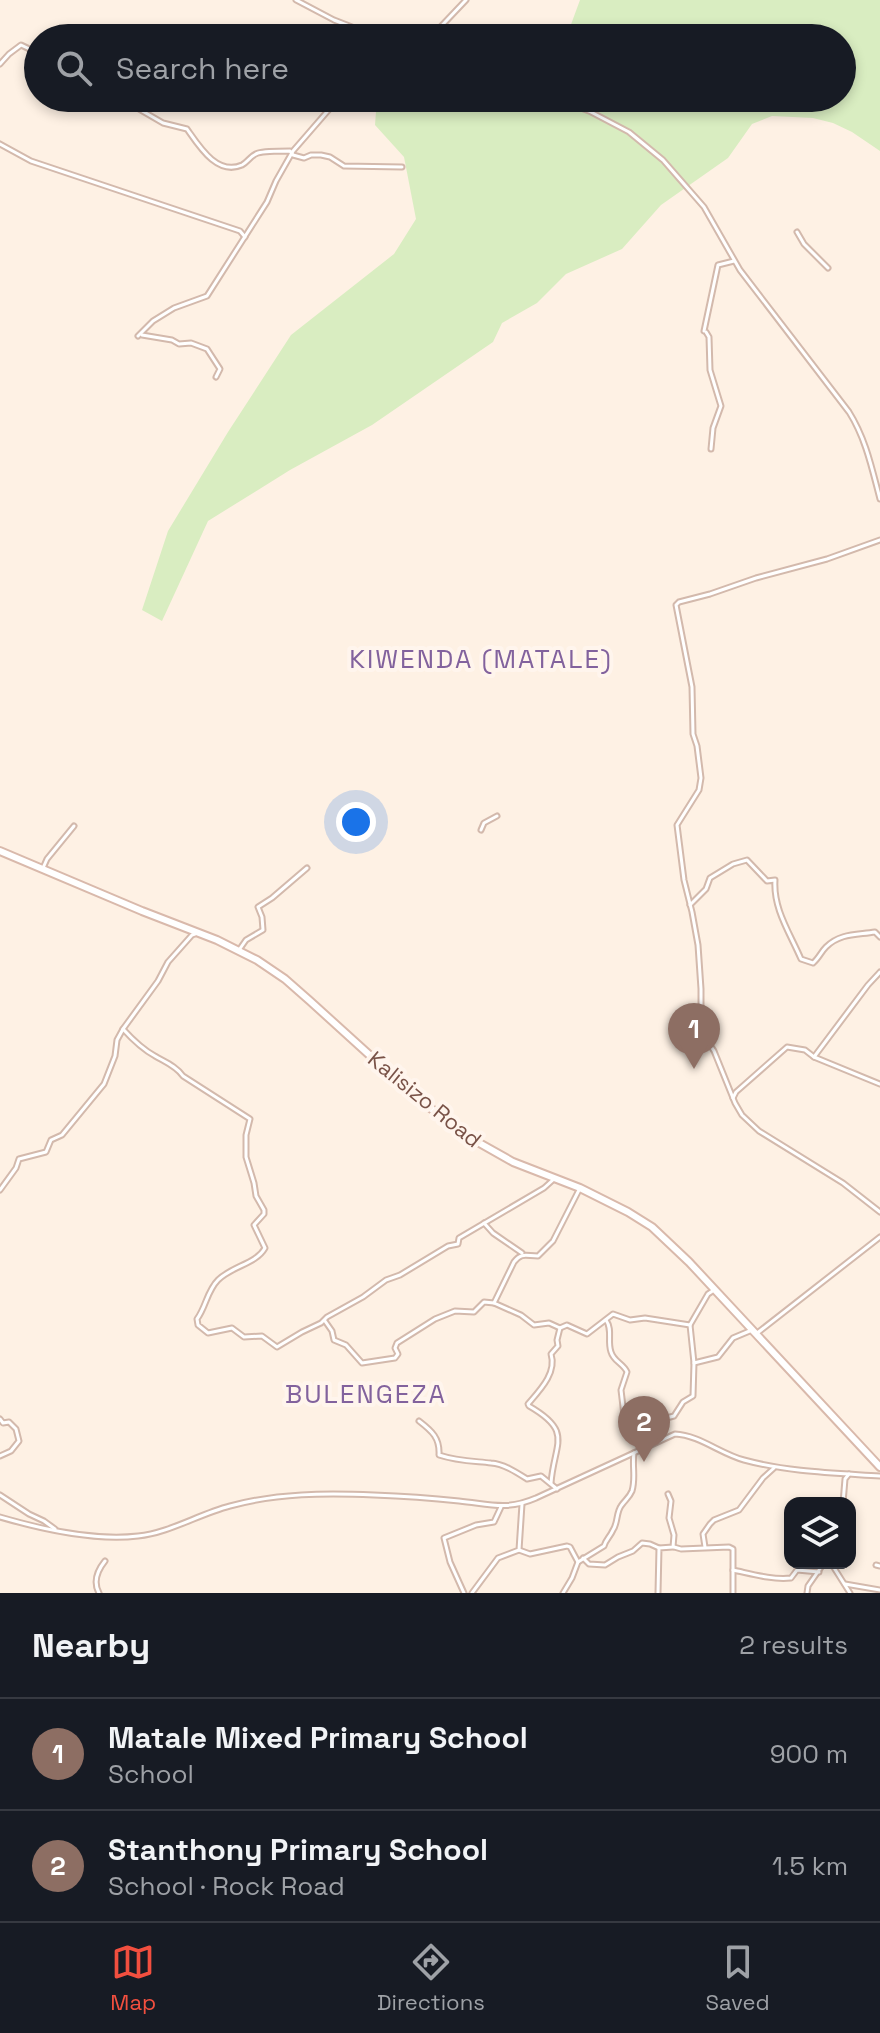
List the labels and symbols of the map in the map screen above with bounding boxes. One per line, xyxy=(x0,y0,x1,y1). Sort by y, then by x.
district label: KIWENDA (MATALE) xyxy=(349,642,613,676)
your location xyxy=(336,802,376,842)
pin: 1 xyxy=(668,1003,720,1069)
street label: Kalisizo Road xyxy=(363,1045,487,1153)
district label: BULENGEZA xyxy=(285,1377,447,1411)
pin: 2 xyxy=(618,1396,670,1462)

